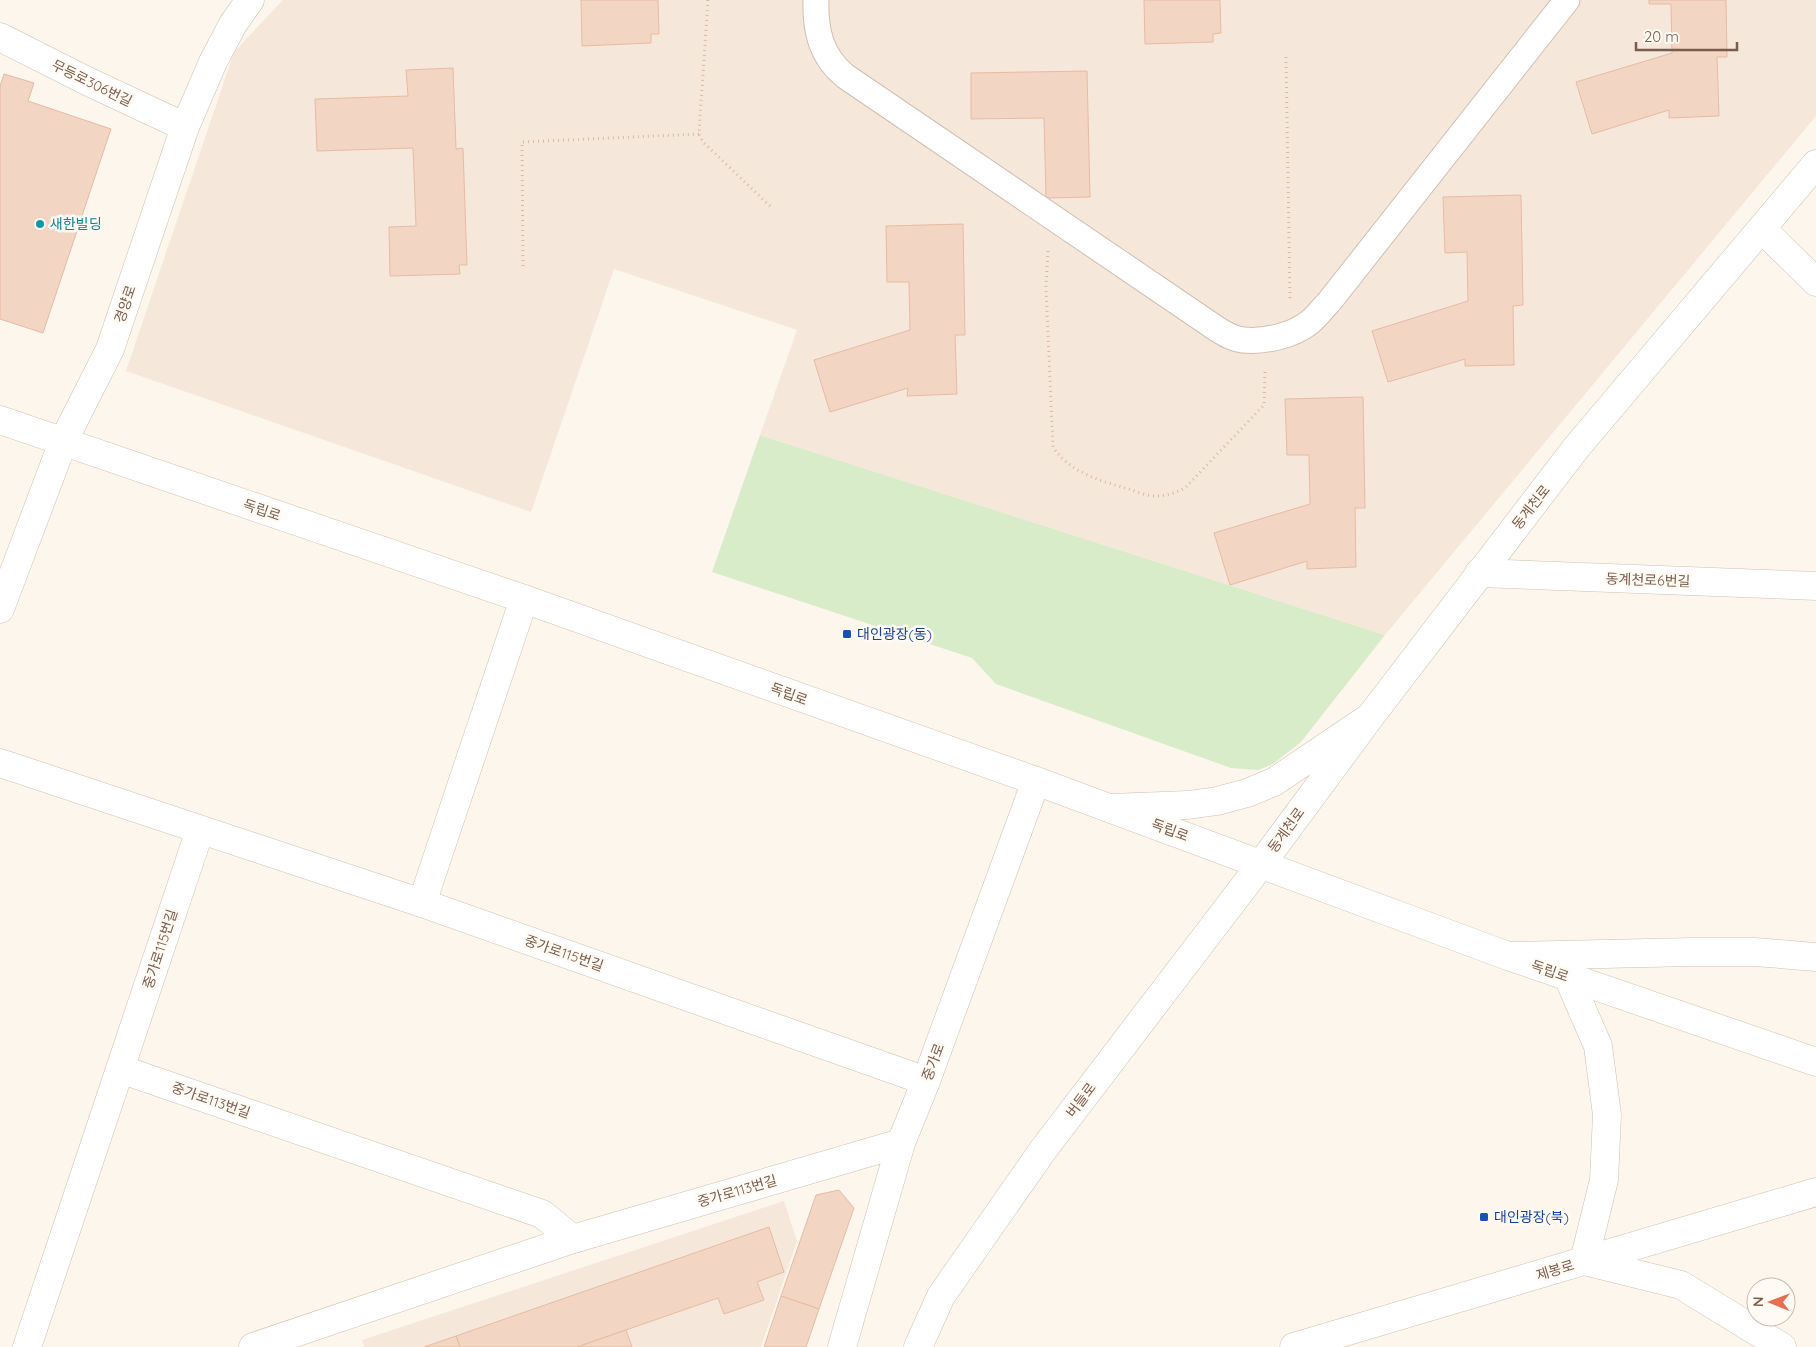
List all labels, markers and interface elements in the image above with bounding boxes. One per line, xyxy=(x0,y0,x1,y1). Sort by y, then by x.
scale bar xyxy=(1636,20,1737,52)
text: 20 m xyxy=(1644,27,1679,46)
street label: 무등로306번길 xyxy=(49,56,135,110)
place label: 새한빌딩 xyxy=(50,215,102,233)
marker: 새한빌딩 xyxy=(34,218,46,230)
street label: 경양로 xyxy=(110,283,140,325)
street label: 동계천로 xyxy=(1508,481,1554,533)
street label: 독립로 xyxy=(241,495,283,525)
street label: 동계천로6번길 xyxy=(1605,570,1691,590)
place label: 대인광장(동) xyxy=(857,625,932,643)
marker: 대인광장(동) xyxy=(841,628,853,640)
street label: 독립로 xyxy=(768,679,810,709)
street label: 동계천로 xyxy=(1264,804,1308,856)
street label: 독립로 xyxy=(1149,815,1191,845)
street label: 중가로115번길 xyxy=(139,907,181,991)
street label: 중가로115번길 xyxy=(522,931,606,975)
street label: 독립로 xyxy=(1529,956,1571,986)
street label: 중가로 xyxy=(918,1041,948,1083)
street label: 중가로113번길 xyxy=(169,1078,253,1122)
street label: 버들로 xyxy=(1062,1079,1100,1121)
street label: 중가로113번길 xyxy=(695,1171,779,1211)
place label: 대인광장(북) xyxy=(1494,1208,1569,1226)
marker: 대인광장(북) xyxy=(1478,1211,1490,1223)
street label: 제봉로 xyxy=(1534,1256,1576,1284)
north arrow xyxy=(1746,1277,1796,1327)
text: N xyxy=(1749,1296,1767,1307)

